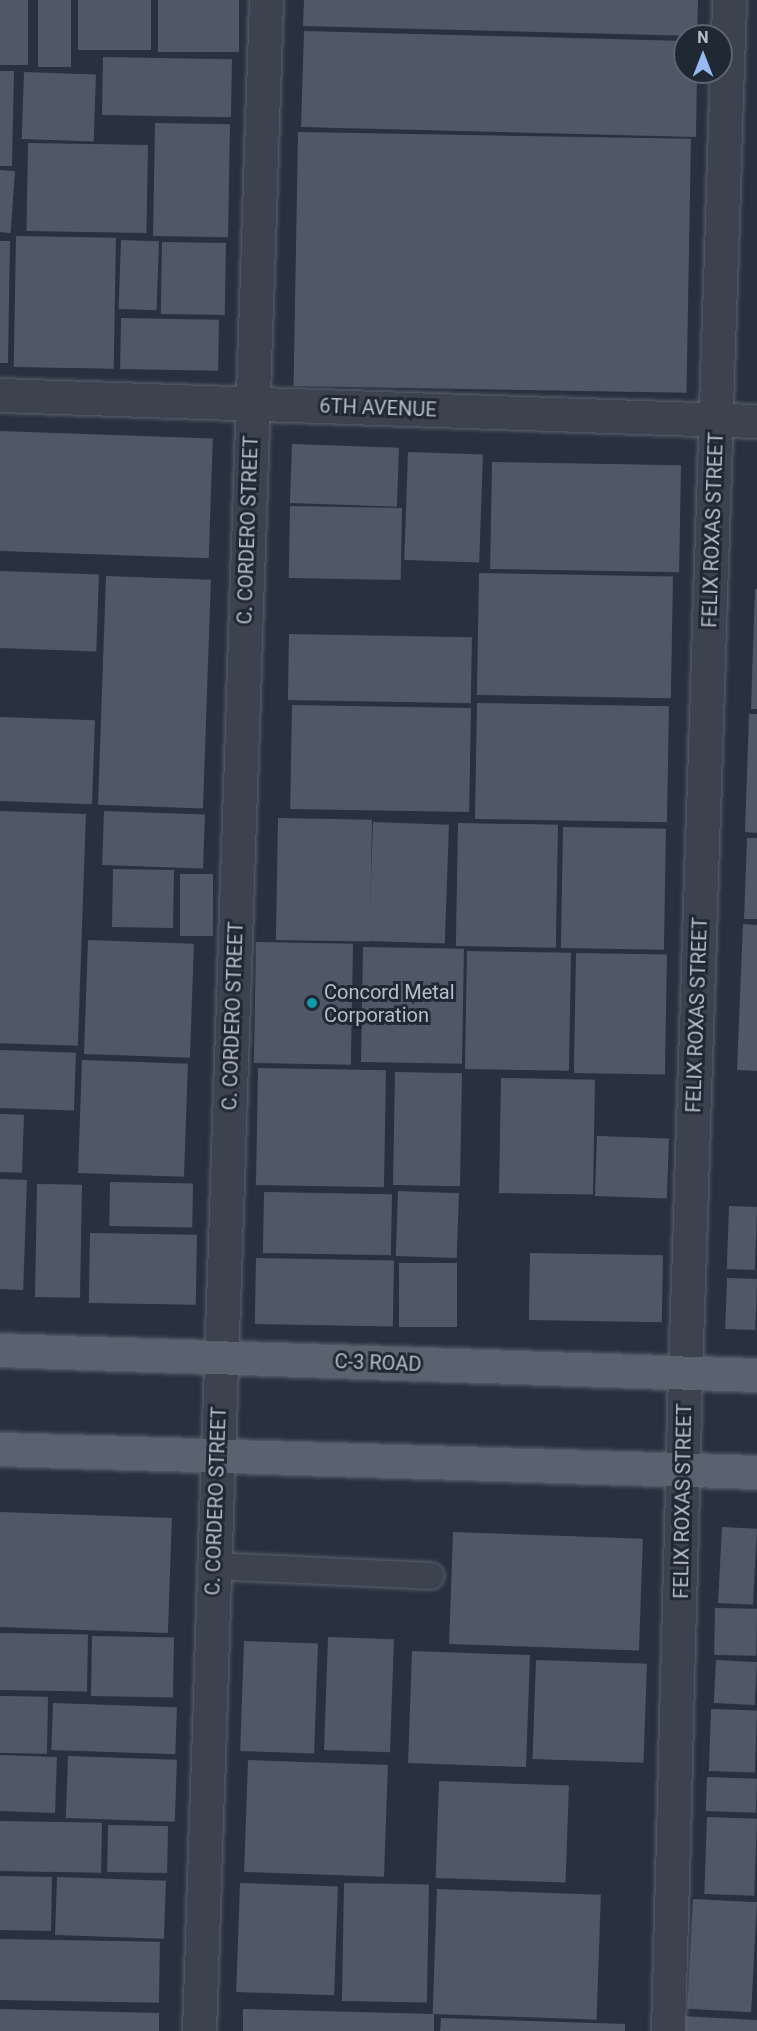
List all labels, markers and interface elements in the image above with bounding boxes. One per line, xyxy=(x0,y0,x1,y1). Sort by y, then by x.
north arrow xyxy=(673,24,733,84)
text: N xyxy=(697,28,709,47)
street label: 6TH AVENUE xyxy=(319,394,437,422)
street label: FELIX ROXAS STREET xyxy=(698,432,728,628)
street label: C. CORDERO STREET xyxy=(233,435,263,625)
street label: FELIX ROXAS STREET xyxy=(682,917,712,1113)
street label: C. CORDERO STREET xyxy=(218,921,248,1111)
place label: Concord Metal Corporation xyxy=(324,980,455,1027)
marker: Concord Metal Corporation xyxy=(305,996,319,1010)
street label: C-3 ROAD xyxy=(334,1349,422,1377)
street label: FELIX ROXAS STREET xyxy=(669,1403,697,1599)
street label: C. CORDERO STREET xyxy=(201,1406,231,1596)

